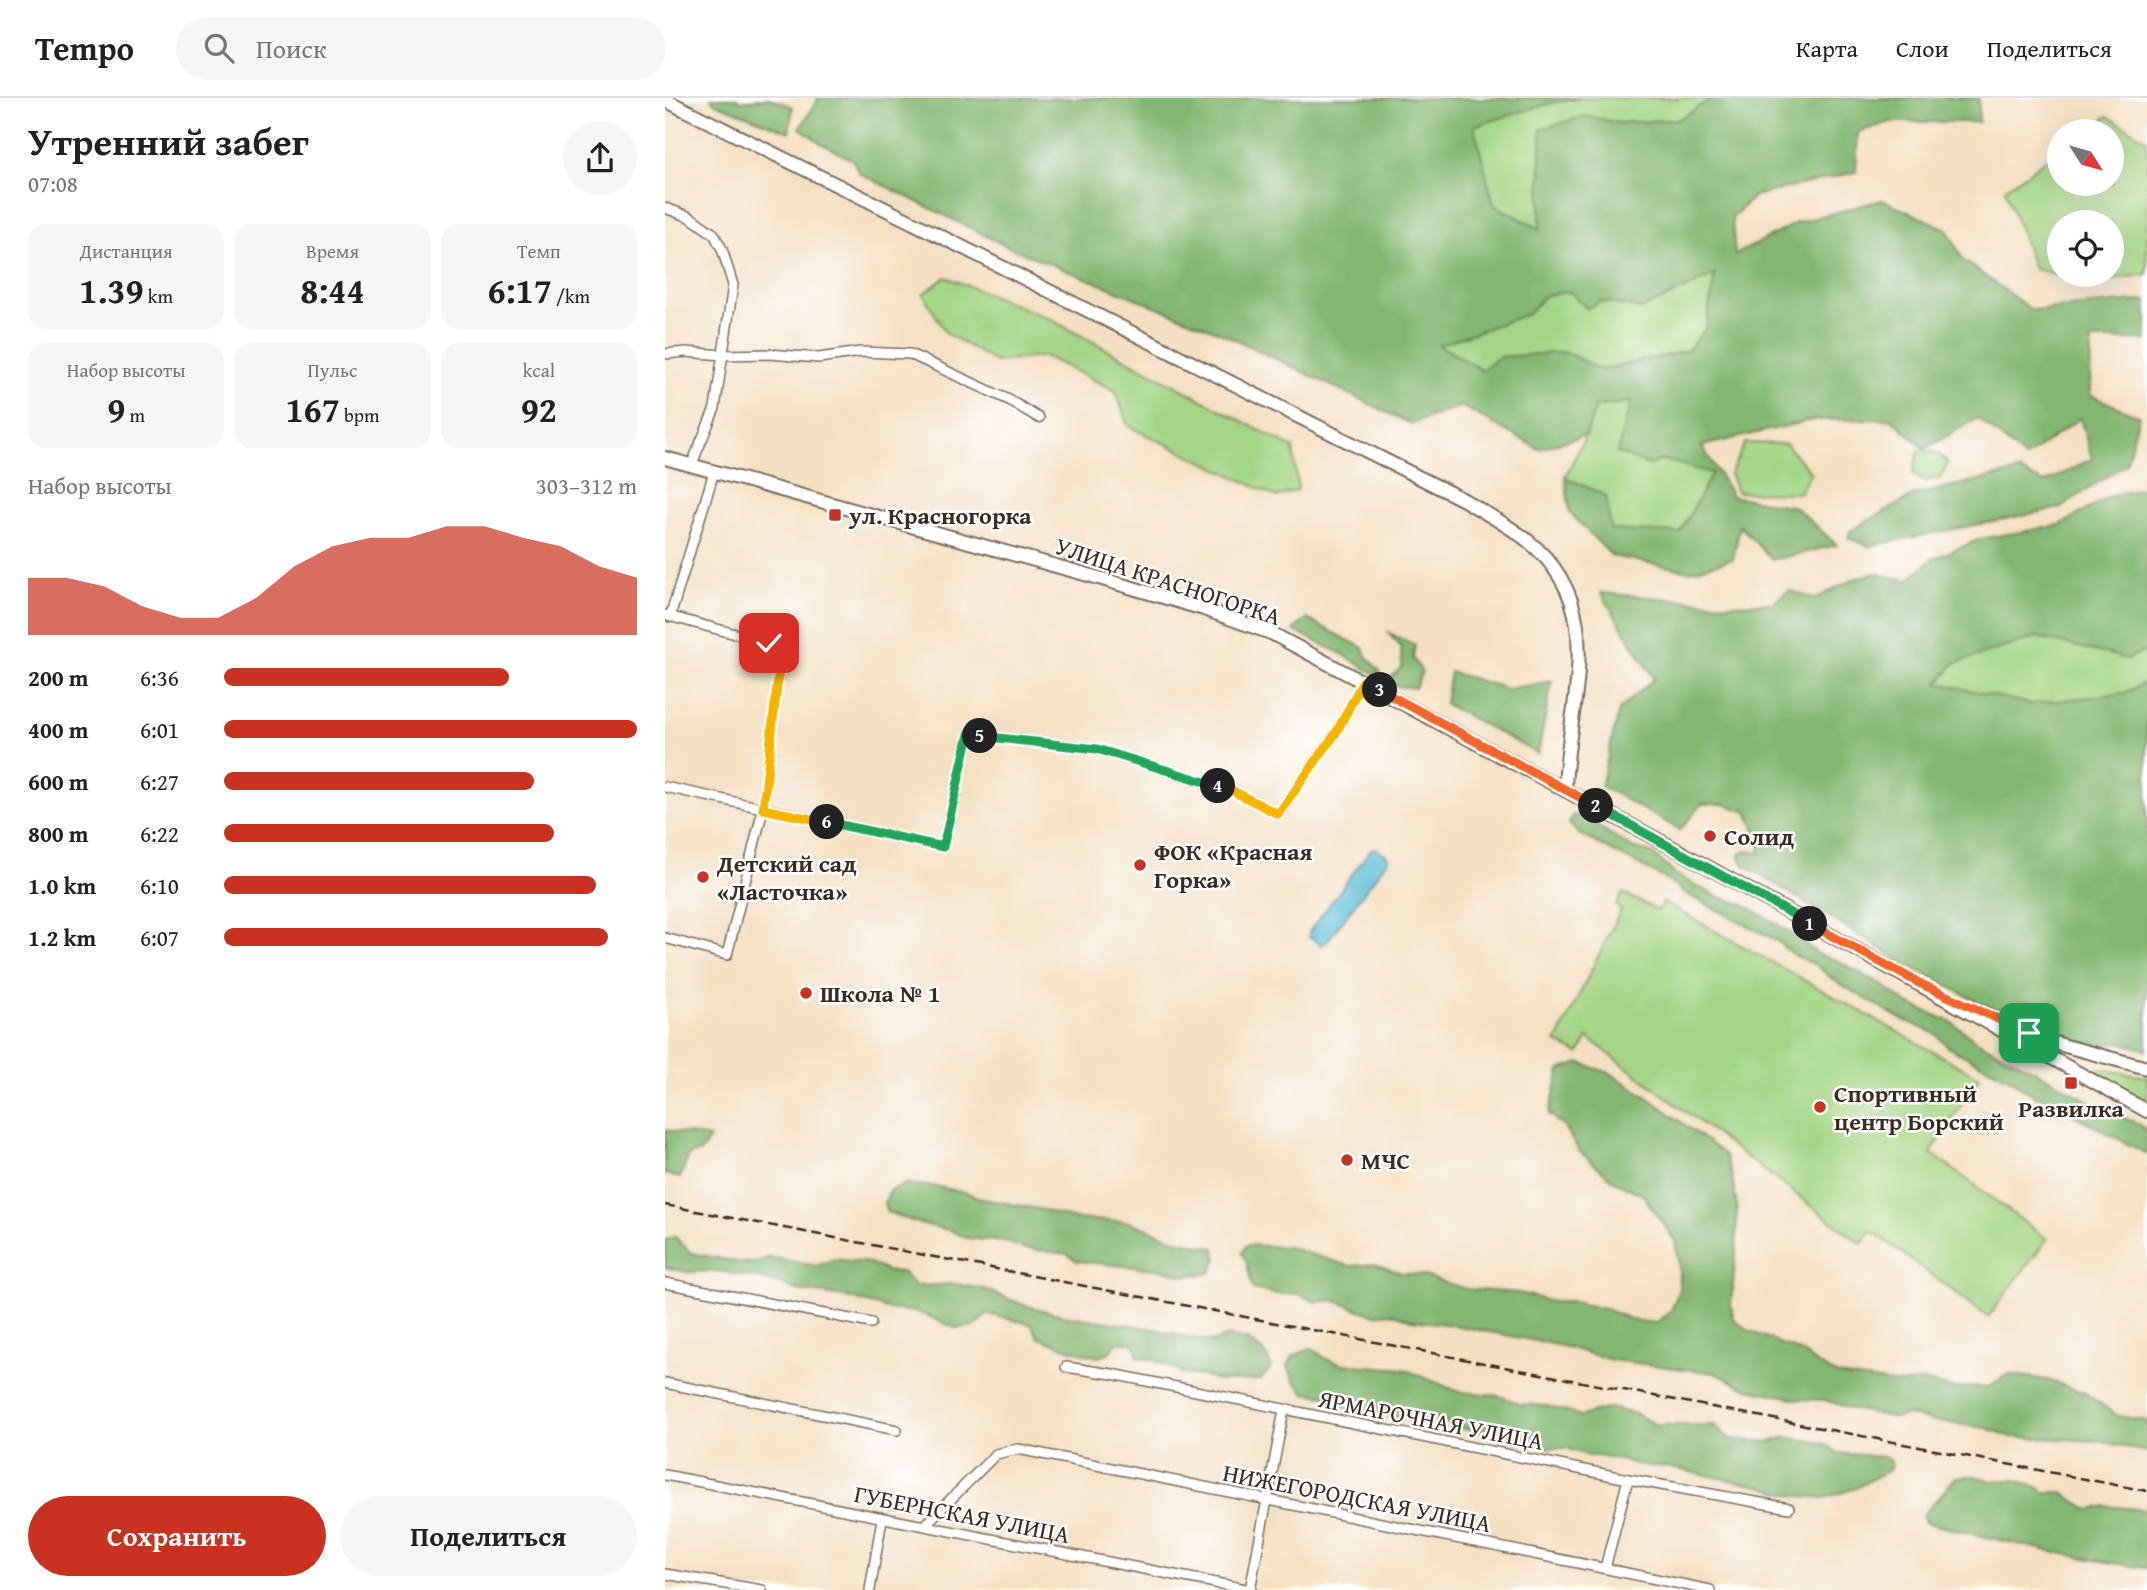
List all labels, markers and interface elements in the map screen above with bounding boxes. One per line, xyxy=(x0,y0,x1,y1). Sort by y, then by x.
search box xyxy=(176,17,666,80)
text: Tempo xyxy=(35,24,134,72)
icon: search xyxy=(200,29,238,67)
text: Поиск xyxy=(256,29,327,68)
text: Карта xyxy=(1796,31,1858,66)
text: Слои xyxy=(1896,31,1949,66)
text: Поделиться xyxy=(1987,31,2112,66)
text: Утренний забег xyxy=(28,113,309,169)
north arrow xyxy=(2047,119,2125,196)
map controls xyxy=(2047,119,2124,287)
button: share xyxy=(563,121,637,195)
text: 07:08 xyxy=(28,167,78,200)
button: locate xyxy=(2047,210,2124,287)
text: Дистанция xyxy=(80,237,173,265)
text: Время xyxy=(306,237,359,265)
text: Темп xyxy=(517,237,561,265)
text: 1.39 xyxy=(79,265,144,316)
text: 8:44 xyxy=(300,265,365,316)
text: 6:17 xyxy=(488,265,552,316)
text: km xyxy=(144,282,173,310)
text: /km xyxy=(552,282,590,310)
text: Набор высоты xyxy=(67,356,186,384)
text: Пульс xyxy=(308,356,357,384)
text: kcal xyxy=(523,356,555,384)
text: 9 xyxy=(107,384,125,435)
text: 167 xyxy=(285,384,340,435)
text: 92 xyxy=(521,384,557,435)
text: m xyxy=(125,401,145,429)
text: bpm xyxy=(340,401,380,429)
text: Набор высоты xyxy=(28,469,172,502)
text: 303–312 m xyxy=(536,469,637,502)
place label: ул. Красногорка xyxy=(848,498,1032,533)
marker: ул. Красногорка xyxy=(827,507,843,523)
street label: УЛИЦА КРАСНОГОРКА xyxy=(1051,528,1286,634)
pin xyxy=(739,613,799,673)
icon: check xyxy=(750,624,788,662)
text: 200 m xyxy=(28,661,89,694)
text: 6:36 xyxy=(140,661,179,694)
pin: 3 xyxy=(1363,672,1397,708)
text: 3 xyxy=(1375,675,1384,703)
text: 400 m xyxy=(28,713,89,746)
text: 6:01 xyxy=(140,713,179,746)
pin: 5 xyxy=(963,718,997,754)
text: 5 xyxy=(975,721,984,749)
text: 600 m xyxy=(28,765,89,798)
text: 6:27 xyxy=(140,765,179,798)
pin: 4 xyxy=(1201,768,1235,804)
text: 4 xyxy=(1213,771,1222,799)
pin: 2 xyxy=(1579,788,1613,824)
text: 2 xyxy=(1591,791,1600,819)
pin: 6 xyxy=(809,804,845,840)
text: 6 xyxy=(822,807,831,835)
text: 800 m xyxy=(28,817,89,850)
text: 6:22 xyxy=(140,817,179,850)
place label: Солид xyxy=(1724,819,1794,854)
marker: Солид xyxy=(1702,828,1718,844)
place label: ФОК «Красная Горка» xyxy=(1154,834,1313,897)
place label: Детский сад «Ласточка» xyxy=(716,846,857,909)
marker: ФОК «Красная Горка» xyxy=(1132,857,1148,873)
text: 1.0 km xyxy=(28,869,96,902)
text: 6:10 xyxy=(140,869,179,902)
marker: Детский сад «Ласточка» xyxy=(695,869,711,885)
pin: 1 xyxy=(1793,906,1827,942)
text: 1 xyxy=(1805,909,1814,937)
text: 1.2 km xyxy=(28,921,96,954)
text: 6:07 xyxy=(140,921,179,954)
place label: Школа № 1 xyxy=(820,976,940,1011)
marker: Школа № 1 xyxy=(798,985,814,1001)
pin xyxy=(1999,1003,2059,1063)
icon: arrive xyxy=(2010,1014,2048,1052)
marker: Развилка xyxy=(2063,1075,2079,1091)
place label: Спортивный центр Борский xyxy=(1834,1076,2004,1139)
place label: Развилка xyxy=(2018,1091,2124,1126)
marker: Спортивный центр Борский xyxy=(1812,1099,1828,1115)
place label: МЧС xyxy=(1361,1143,1410,1178)
marker: МЧС xyxy=(1339,1152,1355,1168)
street label: ЯРМАРОЧНАЯ УЛИЦА xyxy=(1315,1381,1547,1459)
street label: НИЖЕГОРОДСКАЯ УЛИЦА xyxy=(1220,1455,1494,1541)
street label: ГУБЕРНСКАЯ УЛИЦА xyxy=(851,1476,1073,1552)
button: Сохранить xyxy=(28,1496,326,1576)
button: Поделиться xyxy=(340,1496,637,1576)

